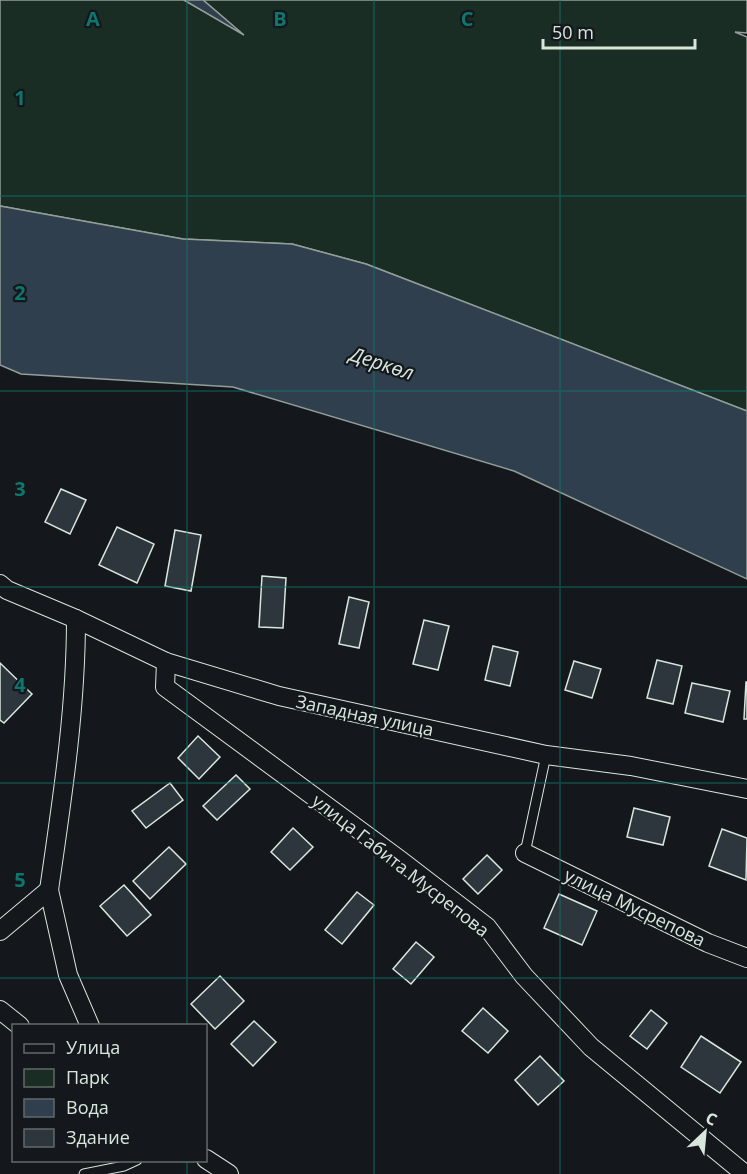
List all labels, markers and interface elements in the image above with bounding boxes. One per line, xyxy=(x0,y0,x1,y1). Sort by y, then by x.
text: A xyxy=(86,5,100,32)
text: B xyxy=(273,5,287,32)
text: C xyxy=(461,5,474,32)
scale bar xyxy=(543,12,694,50)
text: 50 m xyxy=(552,20,594,44)
text: 1 xyxy=(14,84,26,111)
text: 2 xyxy=(14,279,26,306)
water label: Деркөл xyxy=(345,339,418,386)
text: 3 xyxy=(14,475,26,502)
text: 4 xyxy=(14,671,26,698)
street label: Западная улица xyxy=(294,689,436,741)
street label: улица Габита Мусрепова xyxy=(307,788,495,942)
street label: улица Мусрепова xyxy=(561,862,709,952)
text: 5 xyxy=(14,866,26,893)
legend xyxy=(12,1024,207,1162)
text: Улица xyxy=(66,1035,120,1059)
text: Парк xyxy=(66,1065,110,1089)
text: Вода xyxy=(66,1095,109,1119)
north arrow xyxy=(675,1102,735,1162)
text: С xyxy=(702,1106,721,1131)
text: Здание xyxy=(66,1125,130,1149)

